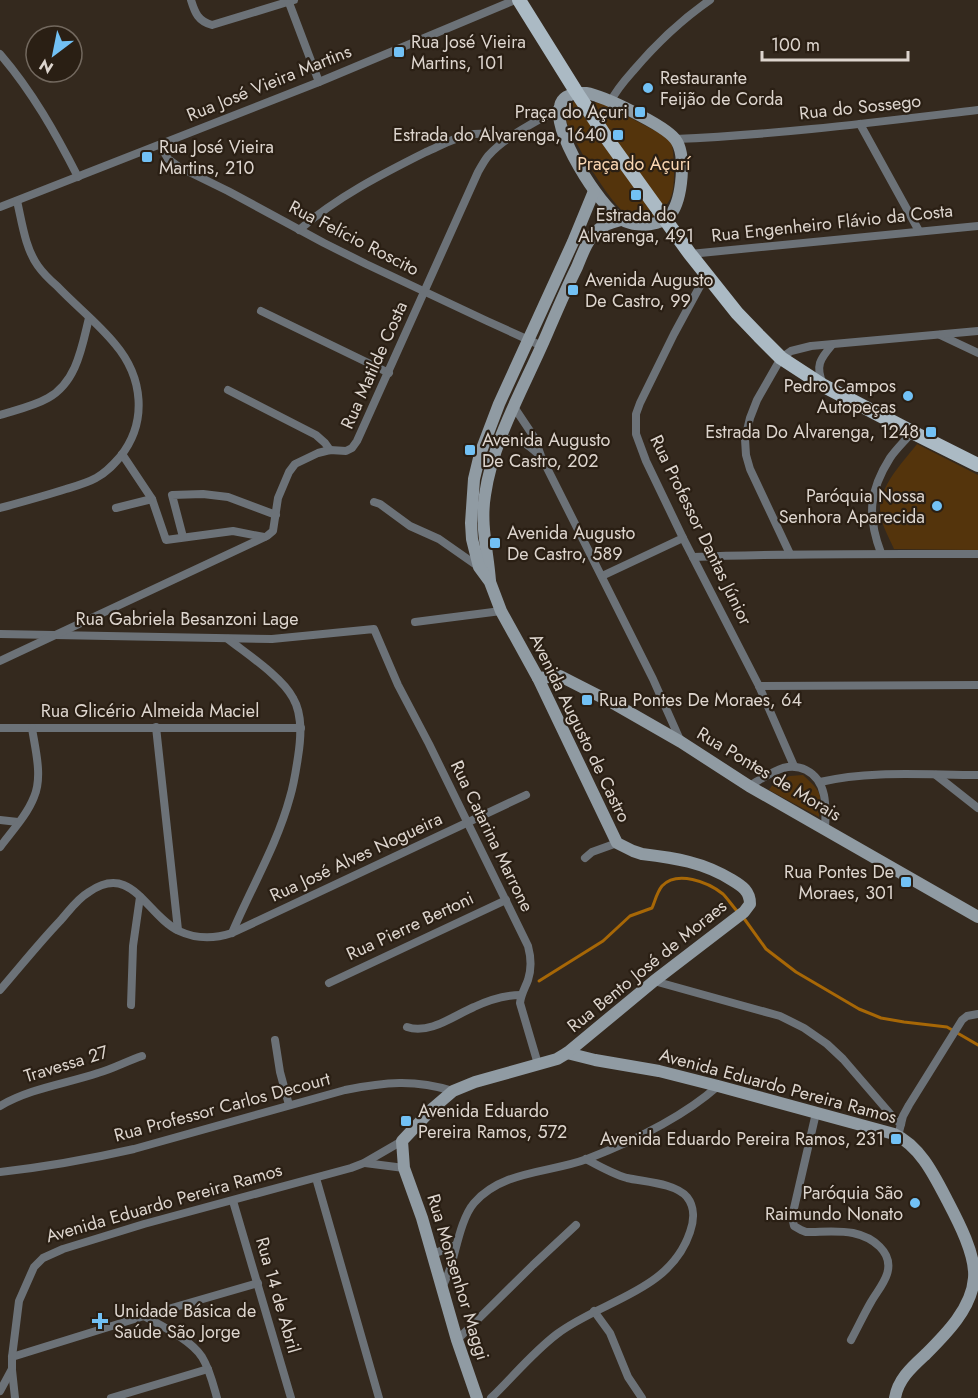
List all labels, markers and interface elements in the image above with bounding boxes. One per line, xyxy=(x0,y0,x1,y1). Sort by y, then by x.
north arrow xyxy=(24,24,84,84)
scale bar xyxy=(762,24,908,62)
place label: Rua José Vieira Martins, 101 xyxy=(411,29,526,76)
text: 100 m xyxy=(771,32,820,58)
street label: Rua José Vieira Martins xyxy=(183,38,355,128)
marker: Rua José Vieira Martins, 101 xyxy=(392,45,406,59)
text: N xyxy=(35,53,58,79)
place label: Restaurante Feijão de Corda xyxy=(660,65,783,112)
marker: Restaurante Feijão de Corda xyxy=(641,81,655,95)
street label: Rua do Sossego xyxy=(798,88,923,126)
place label: Praça do Açuri xyxy=(515,99,628,125)
marker: Praça do Açuri xyxy=(633,105,647,119)
place label: Estrada do Alvarenga, 1640 xyxy=(393,122,606,148)
marker: Estrada do Alvarenga, 1640 xyxy=(611,128,625,142)
place label: Rua José Vieira Martins, 210 xyxy=(159,134,274,181)
marker: Rua José Vieira Martins, 210 xyxy=(140,150,154,164)
park label: Praça do Açurí xyxy=(577,151,692,177)
marker: Estrada do Alvarenga, 491 xyxy=(629,188,643,202)
street label: Rua Felício Roscito xyxy=(284,194,424,282)
street label: Rua Engenheiro Flávio da Costa xyxy=(710,197,954,249)
place label: Estrada do Alvarenga, 491 xyxy=(578,202,694,249)
place label: Avenida Augusto De Castro, 99 xyxy=(585,267,714,314)
marker: Avenida Augusto De Castro, 99 xyxy=(566,283,580,297)
street label: Rua Matilde Costa xyxy=(334,297,414,433)
place label: Pedro Campos Autopeças xyxy=(784,373,896,420)
marker: Pedro Campos Autopeças xyxy=(901,389,915,403)
place label: Estrada Do Alvarenga, 1248 xyxy=(705,419,919,445)
marker: Estrada Do Alvarenga, 1248 xyxy=(924,425,938,439)
place label: Avenida Augusto De Castro, 202 xyxy=(482,427,611,474)
street label: Rua Professor Dantas Júnior xyxy=(643,430,759,630)
marker: Avenida Augusto De Castro, 202 xyxy=(463,443,477,457)
place label: Paróquia Nossa Senhora Aparecida xyxy=(779,483,925,530)
marker: Paróquia Nossa Senhora Aparecida xyxy=(930,499,944,513)
place label: Avenida Augusto De Castro, 589 xyxy=(507,520,636,567)
marker: Avenida Augusto De Castro, 589 xyxy=(488,536,502,550)
street label: Rua Gabriela Besanzoni Lage xyxy=(75,606,299,632)
street label: Avenida Augusto de Castro xyxy=(523,629,637,827)
place label: Rua Pontes De Moraes, 64 xyxy=(599,687,802,713)
marker: Rua Pontes De Moraes, 64 xyxy=(580,693,594,707)
street label: Rua Glicério Almeida Maciel xyxy=(41,698,259,724)
street label: Rua Pontes de Morais xyxy=(692,720,846,828)
street label: Rua Catarina Marrone xyxy=(444,756,540,916)
street label: Rua José Alves Nogueira xyxy=(266,806,446,908)
place label: Rua Pontes De Moraes, 301 xyxy=(784,859,894,906)
marker: Rua Pontes De Moraes, 301 xyxy=(899,875,913,889)
street label: Rua Pierre Bertoni xyxy=(342,885,478,967)
street label: Rua Bento José de Moraes xyxy=(562,893,732,1039)
street label: Travessa 27 xyxy=(21,1039,112,1089)
street label: Avenida Eduardo Pereira Ramos xyxy=(656,1042,900,1130)
street label: Rua Professor Carlos Decourt xyxy=(111,1065,334,1148)
place label: Avenida Eduardo Pereira Ramos, 572 xyxy=(418,1098,567,1145)
marker: Avenida Eduardo Pereira Ramos, 572 xyxy=(399,1114,413,1128)
place label: Avenida Eduardo Pereira Ramos, 231 xyxy=(600,1126,884,1152)
marker: Avenida Eduardo Pereira Ramos, 231 xyxy=(889,1132,903,1146)
street label: Avenida Eduardo Pereira Ramos xyxy=(43,1157,285,1249)
place label: Paróquia São Raimundo Nonato xyxy=(765,1180,903,1227)
street label: Rua Monsenhor Maggi xyxy=(420,1191,496,1363)
marker: Paróquia São Raimundo Nonato xyxy=(908,1196,922,1210)
street label: Rua 14 de Abril xyxy=(249,1234,307,1356)
place label: Unidade Básica de Saúde São Jorge xyxy=(114,1298,256,1345)
marker: Unidade Básica de Saúde São Jorge xyxy=(91,1312,109,1330)

